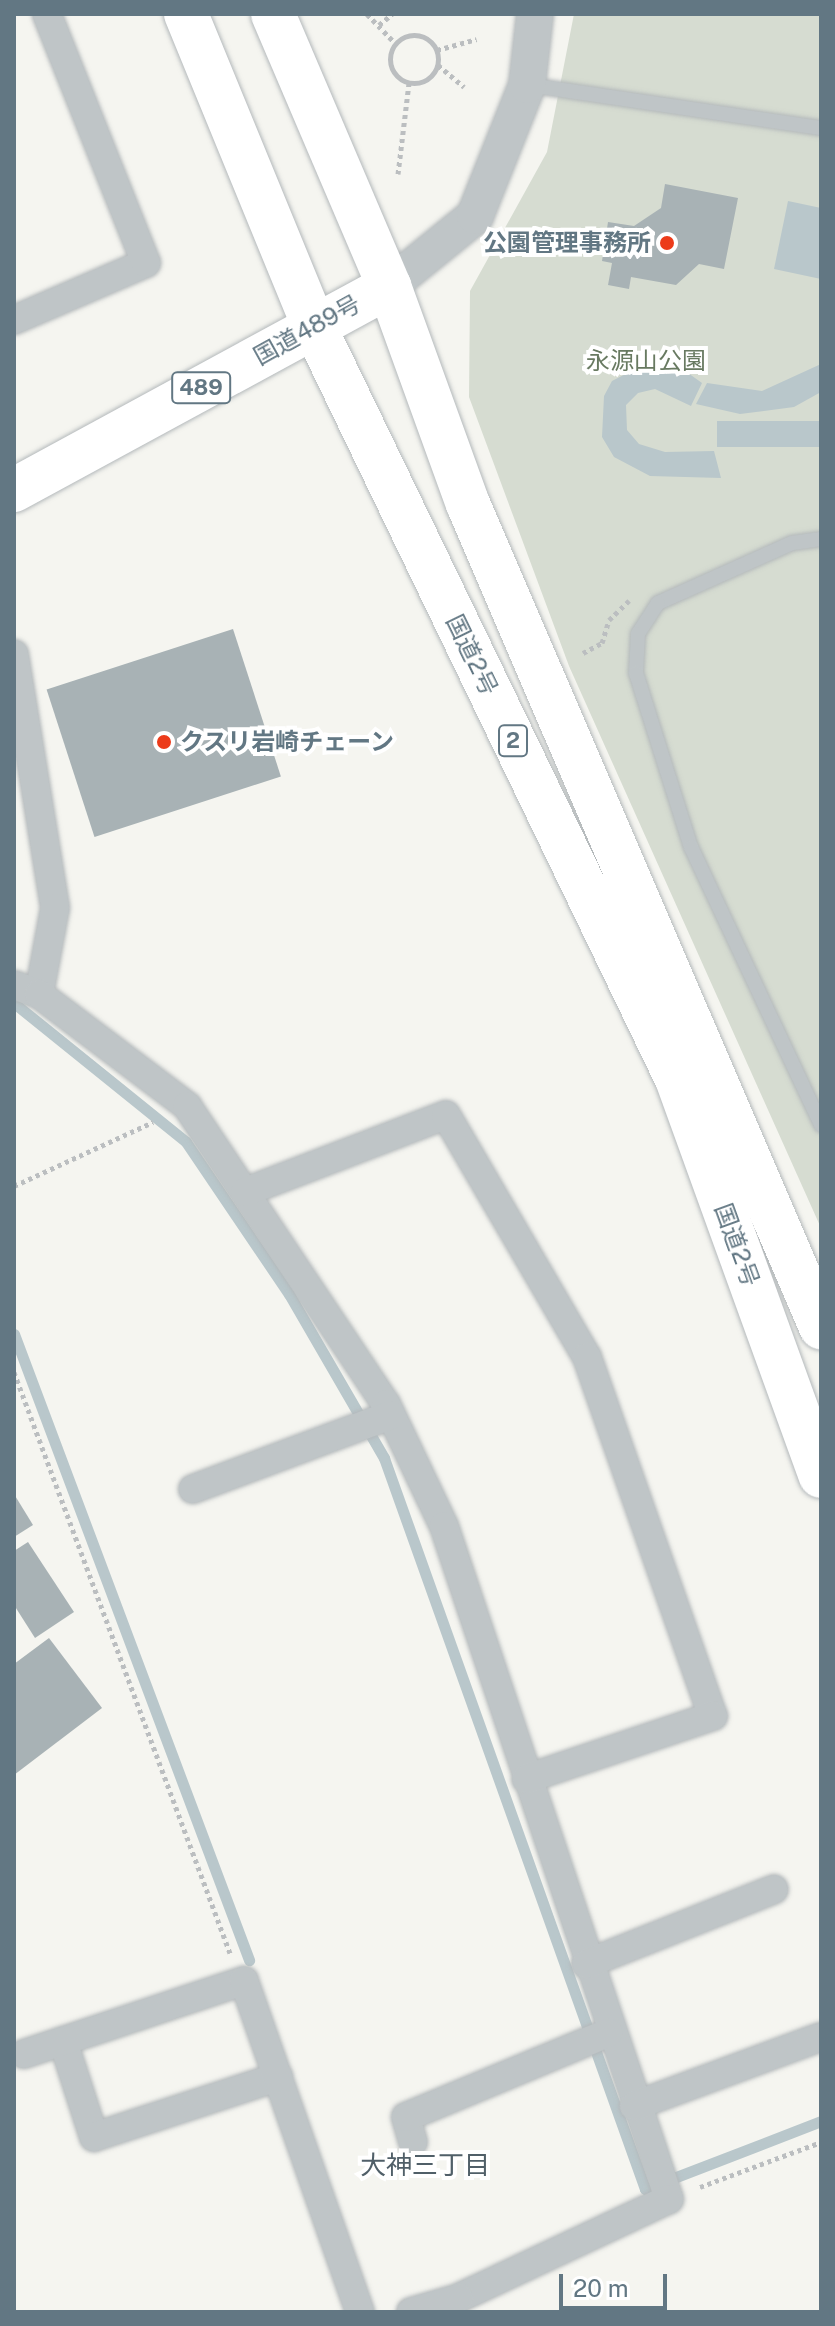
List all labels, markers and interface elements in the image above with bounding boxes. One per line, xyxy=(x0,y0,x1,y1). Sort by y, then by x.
place label: 公園管理事務所 xyxy=(483,229,651,257)
marker: 公園管理事務所 xyxy=(658,234,676,252)
street label: 国道489号 xyxy=(249,289,365,371)
park label: 永源山公園 xyxy=(586,347,706,375)
road number: 489 xyxy=(171,370,231,406)
street label: 国道2号 xyxy=(440,610,504,700)
road number: 2 xyxy=(497,723,529,759)
place label: クスリ岩崎チェーン xyxy=(180,728,396,756)
marker: クスリ岩崎チェーン xyxy=(155,733,173,751)
street label: 国道2号 xyxy=(709,1200,765,1290)
district label: 大神三丁目 xyxy=(360,2149,490,2181)
scale bar xyxy=(563,2258,671,2308)
text: 20 m xyxy=(573,2274,629,2302)

